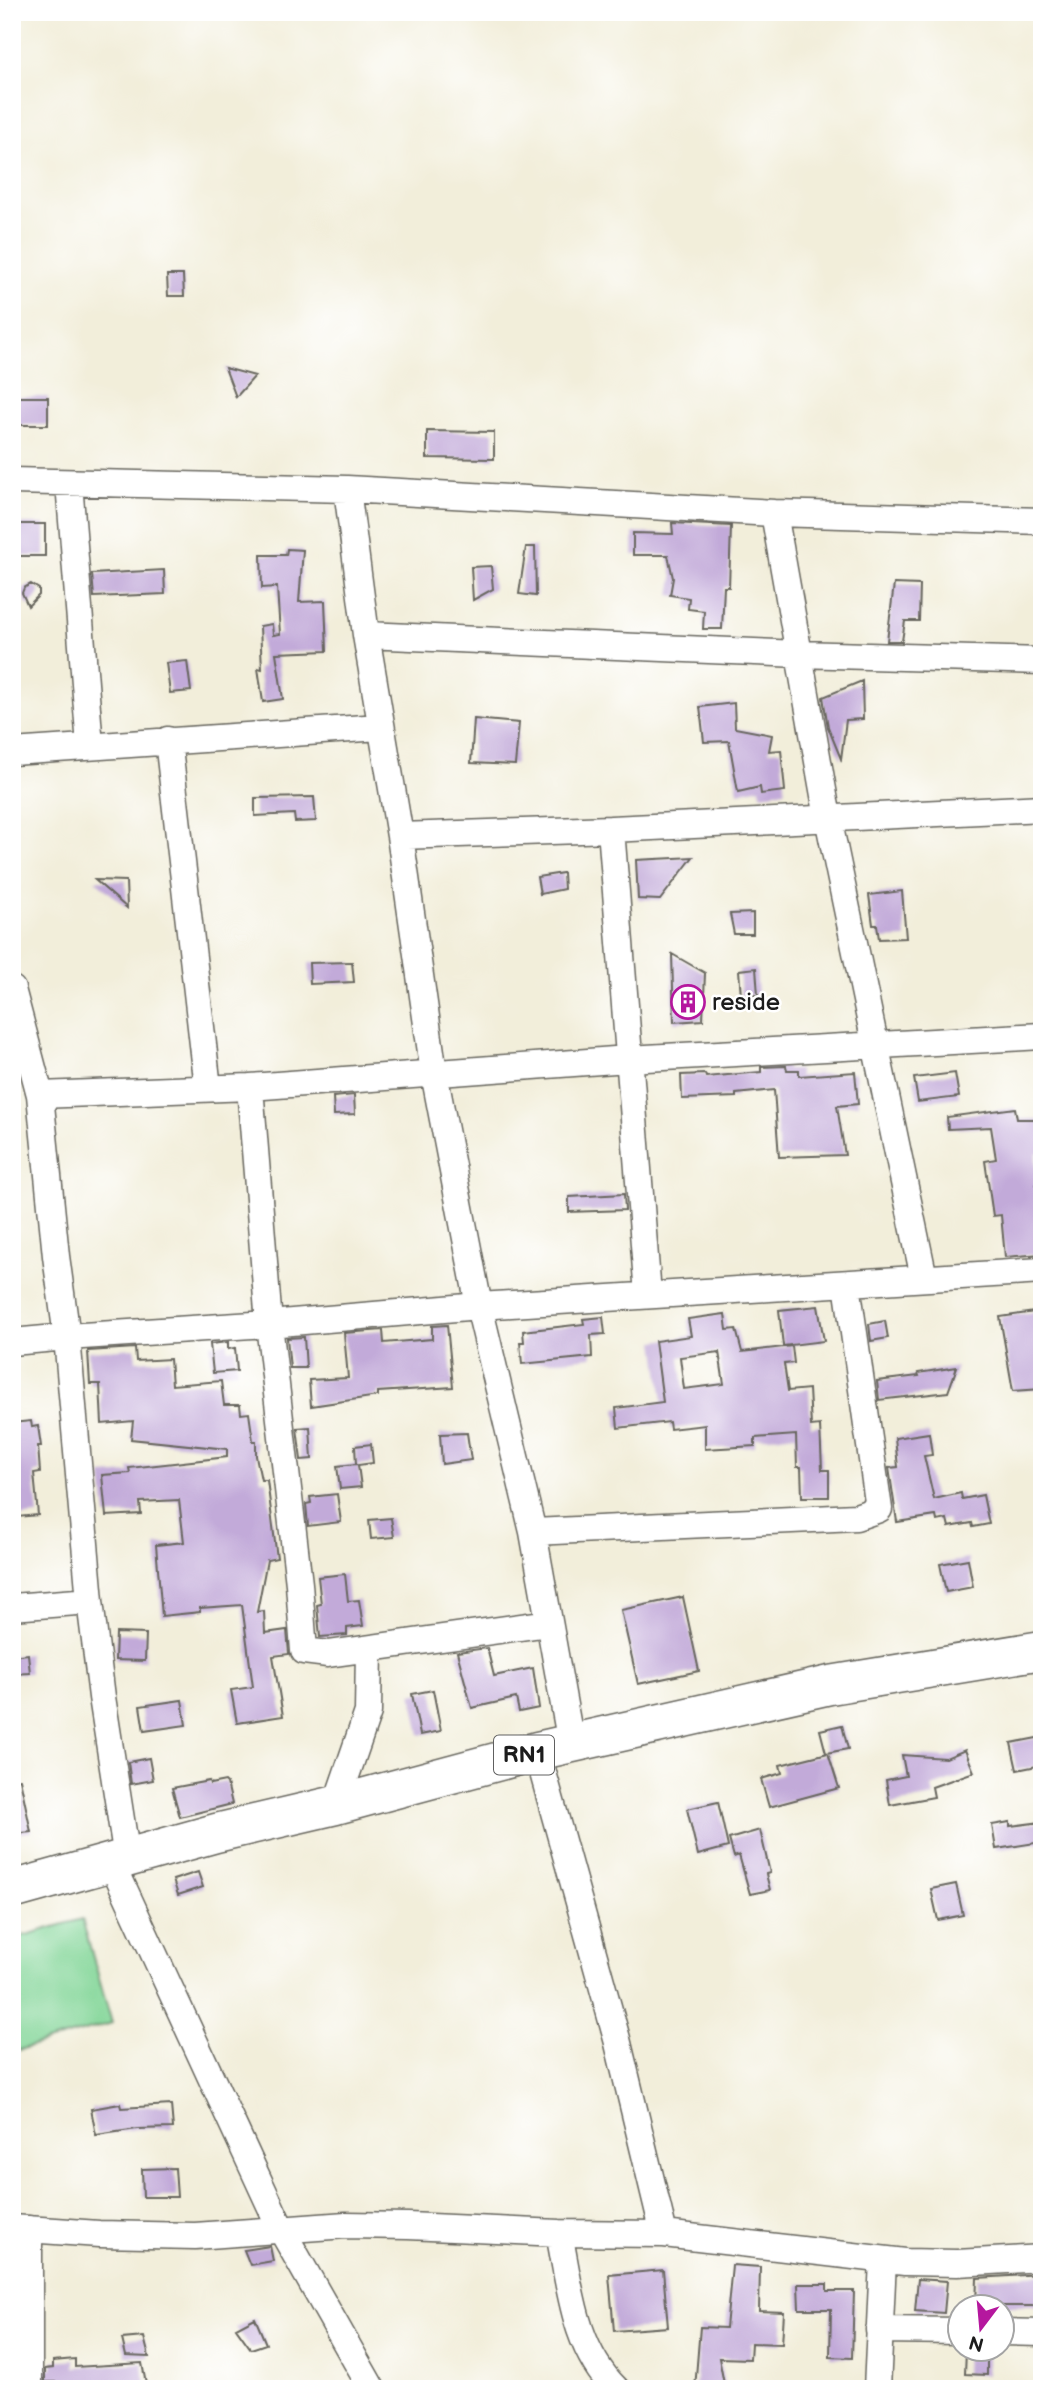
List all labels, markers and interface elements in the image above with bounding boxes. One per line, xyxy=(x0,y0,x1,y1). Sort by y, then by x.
building icon: reside xyxy=(669,983,707,1021)
place label: reside xyxy=(712,988,780,1017)
road number: RN1 xyxy=(494,1736,554,1774)
north arrow xyxy=(946,2292,1016,2362)
text: N xyxy=(967,2330,987,2356)

